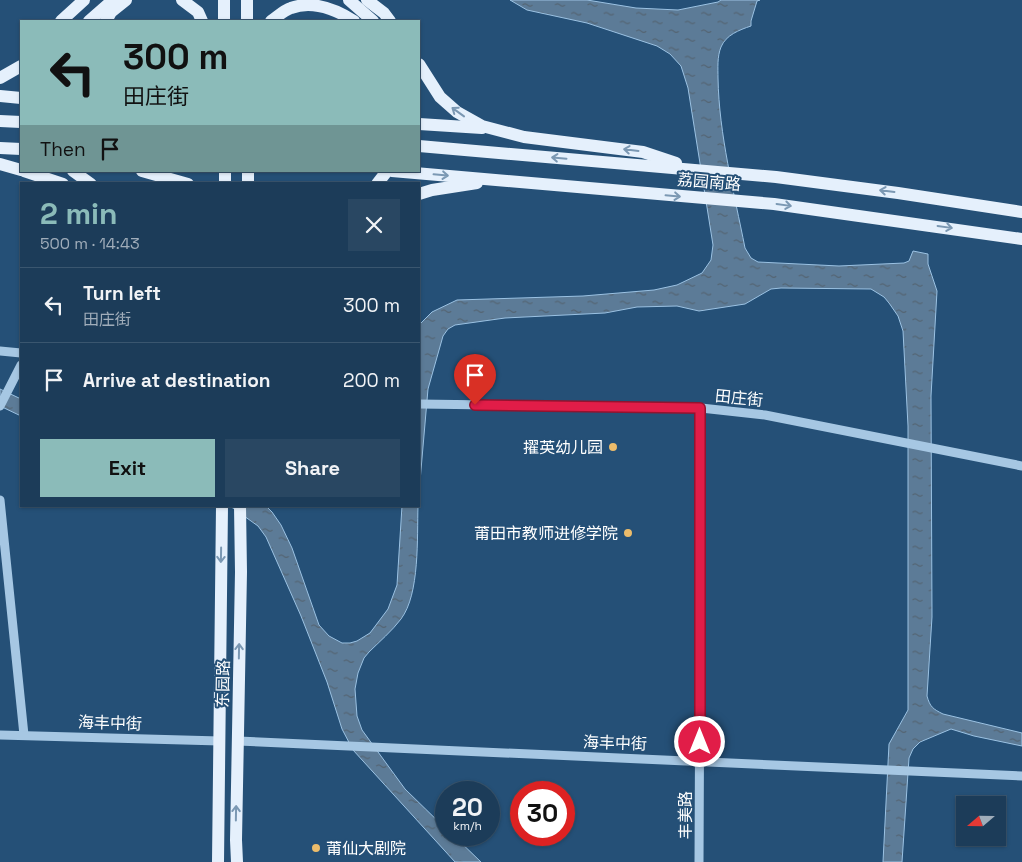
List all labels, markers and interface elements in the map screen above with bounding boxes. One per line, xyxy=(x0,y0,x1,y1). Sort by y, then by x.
text: 300 m xyxy=(123,35,228,79)
icon: left xyxy=(40,40,105,105)
text: 田庄街 xyxy=(123,82,189,110)
one-way arrow xyxy=(452,106,465,117)
icon: arrive xyxy=(96,135,124,163)
text: Then xyxy=(40,137,86,162)
one-way arrow xyxy=(624,145,640,155)
one-way arrow xyxy=(551,153,567,163)
street label: 荔园南路 xyxy=(676,169,742,195)
one-way arrow xyxy=(433,170,449,180)
one-way arrow xyxy=(880,186,896,196)
one-way arrow xyxy=(664,191,680,200)
text: 2 min xyxy=(40,194,118,233)
button: close xyxy=(348,199,400,251)
one-way arrow xyxy=(776,200,792,210)
one-way arrow xyxy=(937,222,953,232)
text: 500 m · 14:43 xyxy=(40,233,140,254)
text: Turn left xyxy=(83,281,161,306)
icon: left xyxy=(40,291,68,319)
text: 300 m xyxy=(343,293,400,318)
text: 田庄街 xyxy=(83,309,131,330)
pin xyxy=(454,354,496,405)
icon: arrive xyxy=(461,361,489,389)
icon: arrive xyxy=(40,366,68,394)
text: Arrive at destination xyxy=(83,368,271,393)
text: 200 m xyxy=(343,368,400,393)
street label: 田庄街 xyxy=(714,385,764,411)
place label: 擢英幼儿园 xyxy=(523,437,603,458)
button: Exit xyxy=(40,439,215,497)
button: Share xyxy=(225,439,400,497)
marker: 擢英幼儿园 xyxy=(607,441,619,453)
place label: 莆田市教师进修学院 xyxy=(474,523,618,544)
marker: 莆田市教师进修学院 xyxy=(622,527,634,539)
one-way arrow xyxy=(216,546,226,563)
one-way arrow xyxy=(235,643,244,659)
street label: 东园路 xyxy=(212,660,234,708)
street label: 海丰中街 xyxy=(78,711,142,735)
position arrow xyxy=(673,715,725,767)
street label: 海丰中街 xyxy=(583,731,647,755)
speed limit sign: 30 xyxy=(510,781,575,846)
text: 20 xyxy=(452,791,483,823)
street label: 丰美路 xyxy=(675,791,696,839)
north arrow xyxy=(956,796,1006,846)
map controls xyxy=(956,796,1006,846)
one-way arrow xyxy=(232,806,241,822)
text: km/h xyxy=(453,818,482,834)
place label: 莆仙大剧院 xyxy=(326,838,406,859)
marker: 莆仙大剧院 xyxy=(310,842,322,854)

